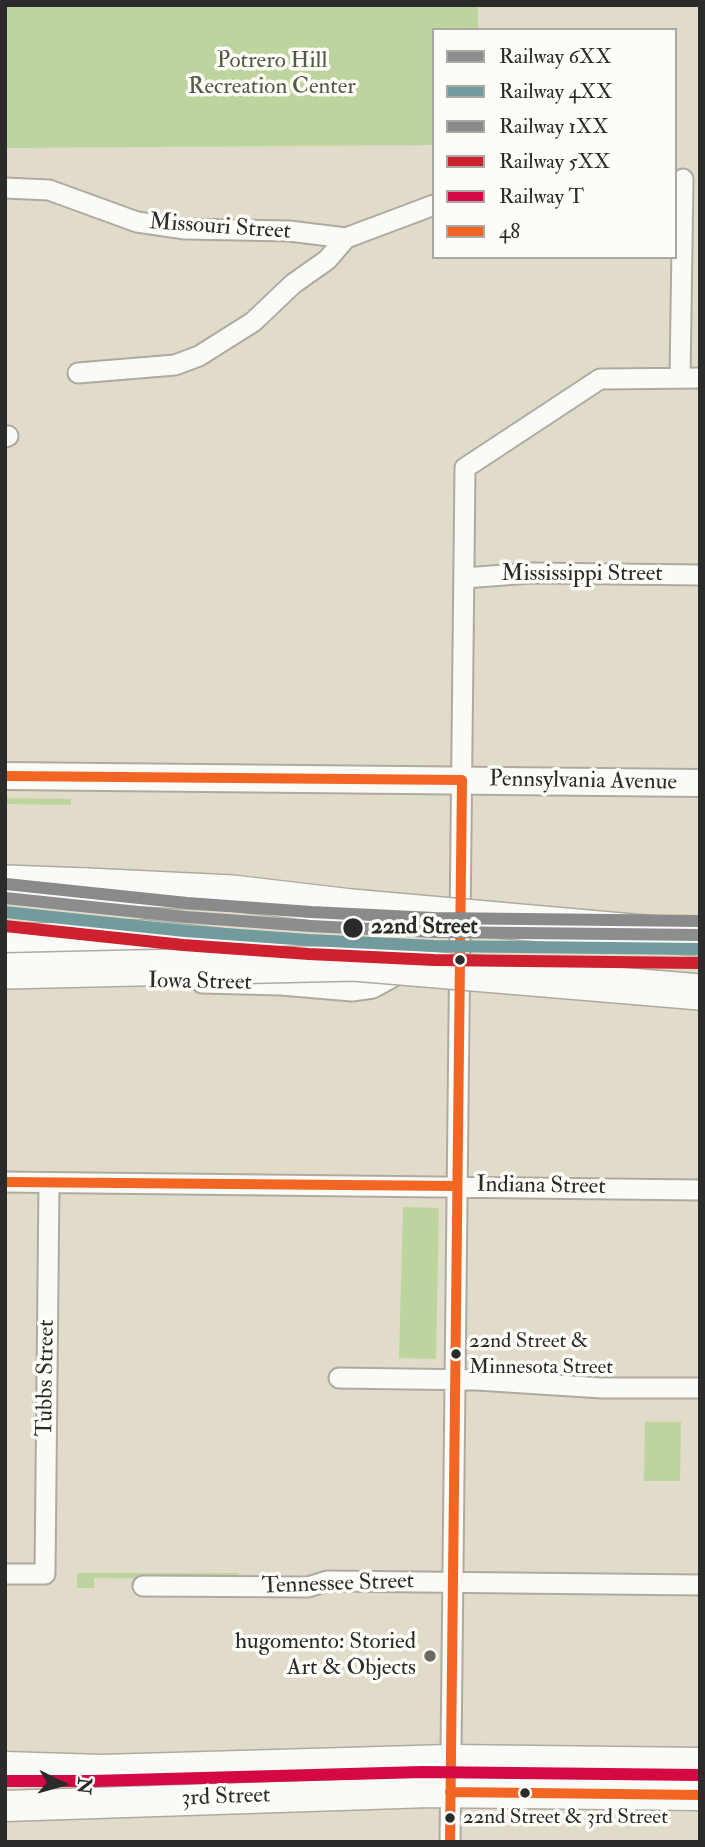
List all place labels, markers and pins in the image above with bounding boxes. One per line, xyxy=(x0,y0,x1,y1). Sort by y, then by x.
place label: 22nd Street xyxy=(371,914,478,942)
marker: 22nd Street xyxy=(341,916,365,940)
unlabelled marker xyxy=(453,953,467,967)
place label: 22nd Street & Minnesota Street xyxy=(469,1329,613,1379)
marker: 22nd Street & Minnesota Street xyxy=(449,1347,463,1361)
place label: hugomento: Storied Art & Objects xyxy=(235,1629,416,1683)
marker: hugomento: Storied Art & Objects xyxy=(422,1648,438,1664)
unlabelled marker xyxy=(518,1786,532,1800)
place label: 22nd Street & 3rd Street xyxy=(463,1805,668,1831)
marker: 22nd Street & 3rd Street xyxy=(443,1811,457,1825)

